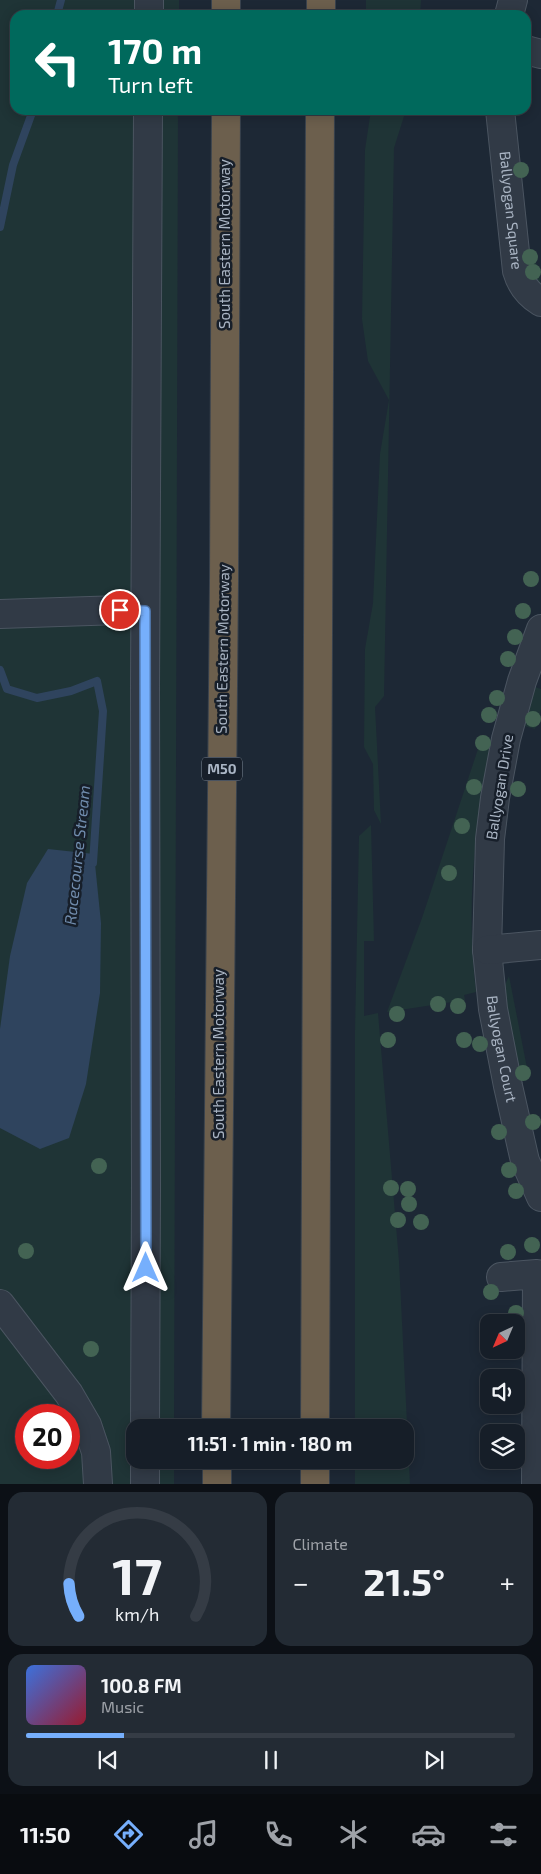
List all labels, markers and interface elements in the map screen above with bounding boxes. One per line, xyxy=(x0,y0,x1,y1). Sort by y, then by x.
text: 170 m xyxy=(108,29,202,71)
icon: left xyxy=(25,30,90,95)
text: Turn left xyxy=(108,71,193,97)
street label: Ballyogan Square xyxy=(496,150,527,270)
street label: South Eastern Motorway xyxy=(215,159,233,329)
street label: South Eastern Motorway xyxy=(212,564,232,734)
pin xyxy=(99,589,141,631)
icon: arrive xyxy=(106,596,134,624)
street label: Ballyogan Drive xyxy=(482,733,516,841)
road number: M50 xyxy=(202,758,242,781)
water label: Racecourse Stream xyxy=(60,784,93,926)
street label: South Eastern Motorway xyxy=(209,969,227,1139)
street label: Ballyogan Court xyxy=(484,995,521,1104)
position arrow xyxy=(119,1241,171,1293)
north arrow xyxy=(480,1314,525,1359)
map controls xyxy=(480,1314,525,1469)
button: sound xyxy=(480,1369,525,1414)
speed limit sign: 20 xyxy=(15,1404,80,1469)
button: layers xyxy=(480,1424,525,1469)
text: 11:51 · 1 min · 180 m xyxy=(188,1432,352,1455)
text: Climate xyxy=(293,1534,348,1553)
text: 17 xyxy=(112,1543,162,1605)
text: 21.5° xyxy=(363,1558,445,1604)
text: − xyxy=(293,1565,309,1599)
text: + xyxy=(500,1565,515,1599)
text: km/h xyxy=(115,1603,159,1625)
text: 100.8 FM xyxy=(101,1674,182,1697)
text: Music xyxy=(101,1697,144,1716)
icon: previous xyxy=(94,1746,122,1774)
icon: pause xyxy=(257,1746,285,1774)
icon: next xyxy=(420,1746,448,1774)
icon: directions xyxy=(111,1817,146,1852)
icon: music xyxy=(186,1817,221,1852)
icon: phone xyxy=(261,1817,296,1852)
icon: climate xyxy=(336,1817,371,1852)
icon: car xyxy=(411,1817,446,1852)
icon: filters xyxy=(486,1817,521,1852)
text: 11:50 xyxy=(20,1821,71,1847)

